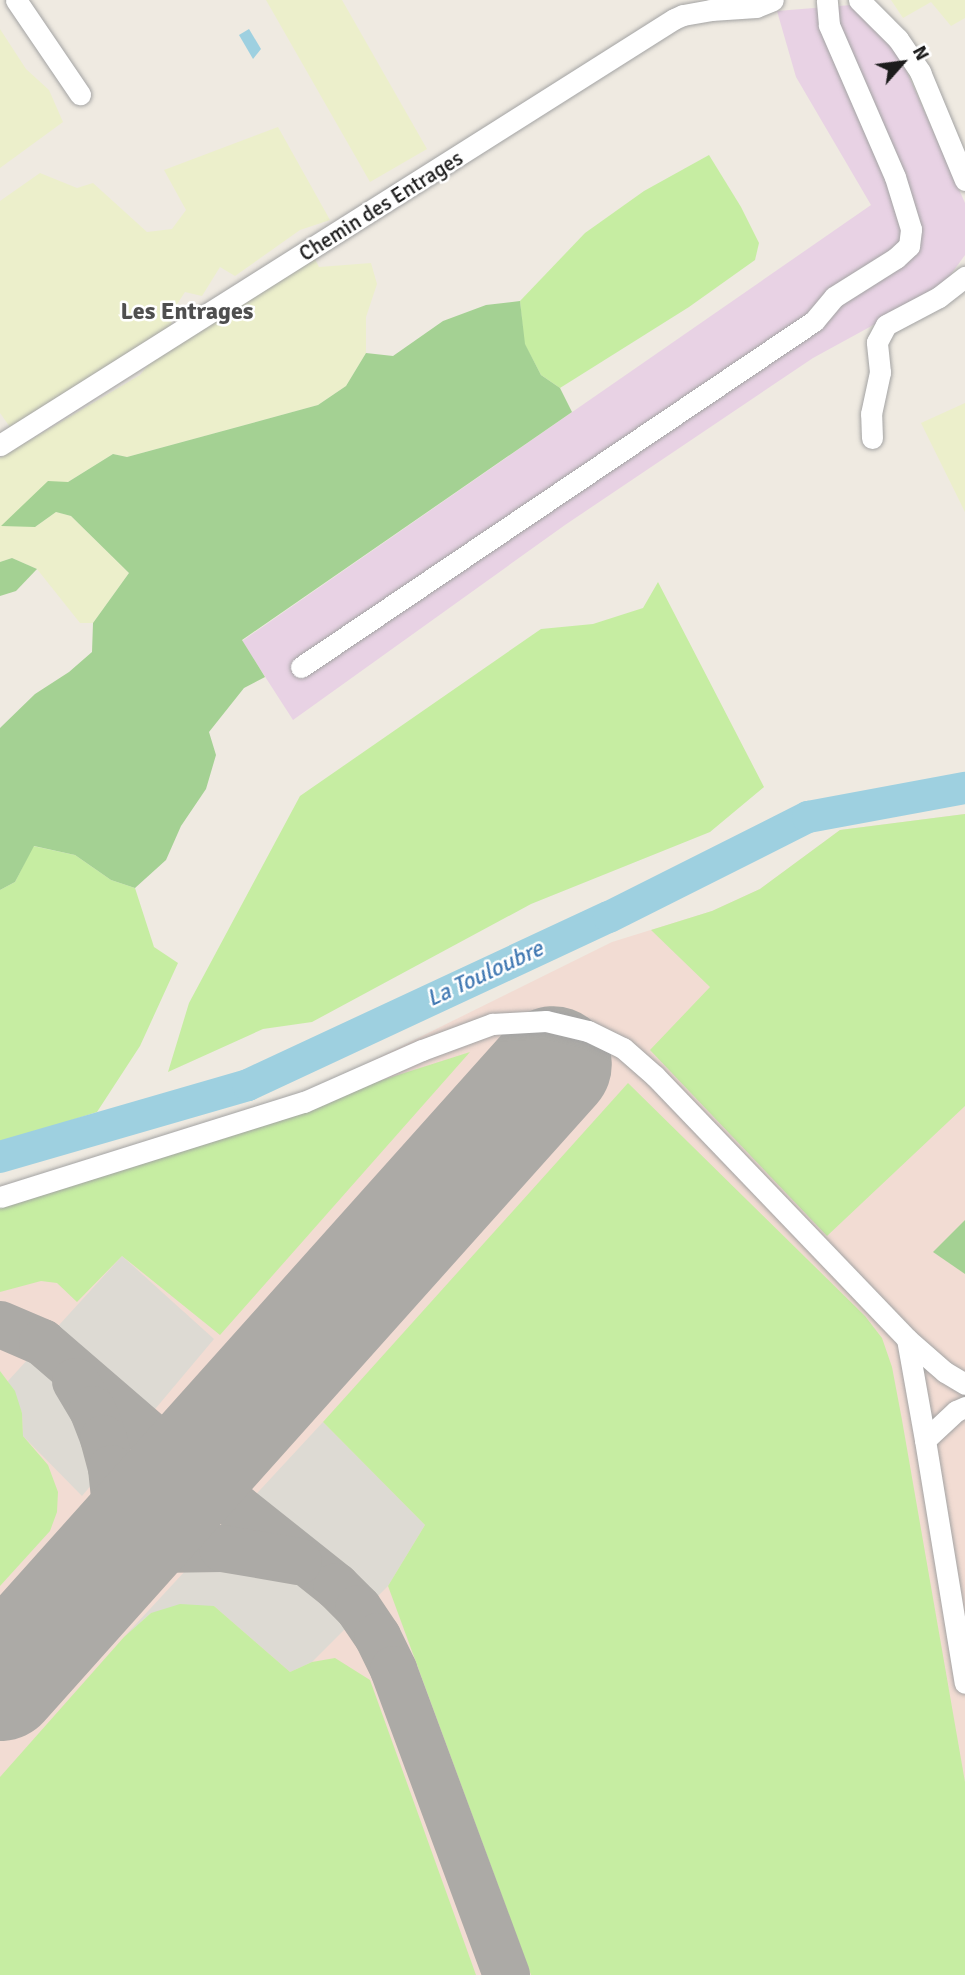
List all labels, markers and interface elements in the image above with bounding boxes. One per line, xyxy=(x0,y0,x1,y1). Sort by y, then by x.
north arrow xyxy=(867,28,937,98)
text: N xyxy=(907,42,934,65)
street label: Chemin des Entrages xyxy=(295,145,467,267)
district label: Les Entrages xyxy=(121,298,253,326)
water label: La Touloubre xyxy=(422,935,548,1013)

